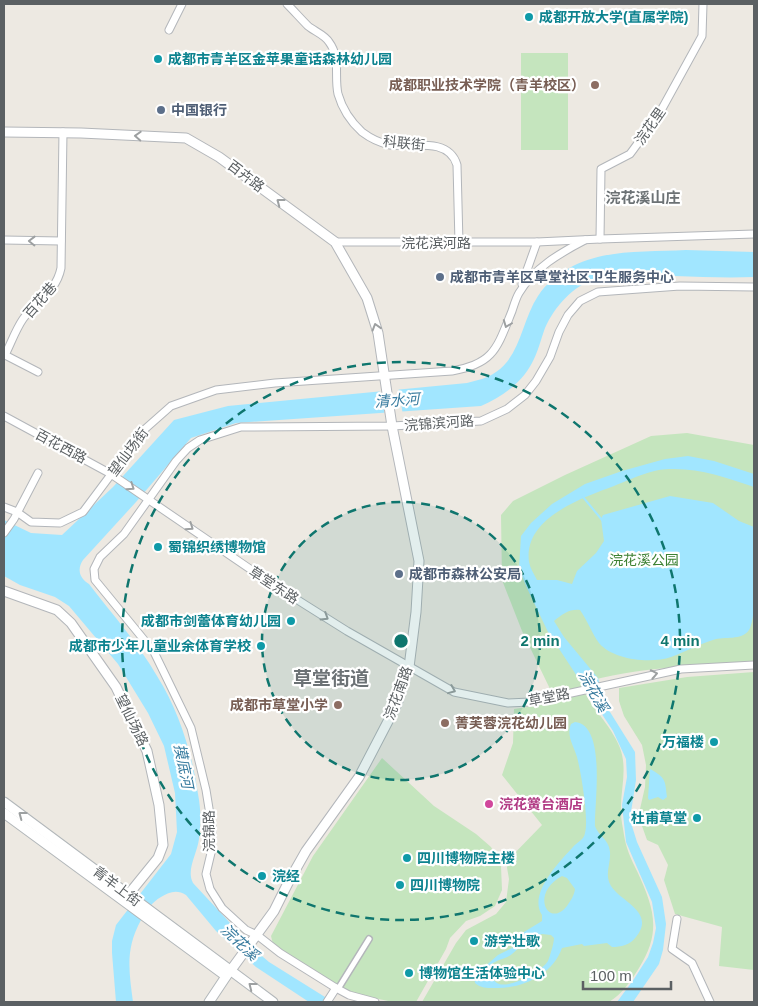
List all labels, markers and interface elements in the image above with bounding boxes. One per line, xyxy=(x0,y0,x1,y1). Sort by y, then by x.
place label: 成都开放大学(直属学院) xyxy=(539,9,688,25)
marker: 成都开放大学(直属学院) xyxy=(523,11,535,23)
place label: 成都市青羊区金苹果童话森林幼儿园 xyxy=(168,51,392,67)
marker: 成都市青羊区金苹果童话森林幼儿园 xyxy=(152,53,164,65)
place label: 成都职业技术学院（青羊校区） xyxy=(389,77,585,93)
marker: 成都职业技术学院（青羊校区） xyxy=(589,79,601,91)
place label: 中国银行 xyxy=(171,102,227,118)
marker: 中国银行 xyxy=(155,104,167,116)
street label: 浣花里 xyxy=(631,104,669,148)
one-way arrow xyxy=(133,130,141,141)
street label: 科联街 xyxy=(382,133,426,153)
street label: 百卉路 xyxy=(224,157,268,195)
district label: 浣花溪山庄 xyxy=(605,189,681,206)
one-way arrow xyxy=(277,199,286,207)
one-way arrow xyxy=(28,235,36,246)
street label: 浣花滨河路 xyxy=(401,235,471,251)
place label: 成都市青羊区草堂社区卫生服务中心 xyxy=(450,269,674,285)
marker: 成都市青羊区草堂社区卫生服务中心 xyxy=(434,271,446,283)
street label: 百花巷 xyxy=(20,279,60,321)
one-way arrow xyxy=(503,319,513,328)
one-way arrow xyxy=(372,323,382,331)
water label: 清水河 xyxy=(374,390,423,410)
street label: 浣锦滨河路 xyxy=(404,413,474,433)
street label: 望仙场街 xyxy=(105,425,151,479)
street label: 百花西路 xyxy=(33,426,89,466)
one-way arrow xyxy=(125,481,135,490)
one-way arrow xyxy=(184,521,193,530)
place label: 蜀锦织绣博物馆 xyxy=(168,539,266,555)
marker: 蜀锦织绣博物馆 xyxy=(152,541,164,553)
park label: 浣花溪公园 xyxy=(609,552,679,568)
street label: 草堂东路 xyxy=(246,563,302,607)
place label: 成都市森林公安局 xyxy=(409,566,521,582)
marker: 成都市森林公安局 xyxy=(393,568,405,580)
one-way arrow xyxy=(320,611,329,620)
place label: 成都市剑蕾体育幼儿园 xyxy=(141,613,281,629)
marker: 成都市剑蕾体育幼儿园 xyxy=(285,615,297,627)
centre of rings xyxy=(392,632,410,650)
text: 2 min xyxy=(520,632,560,649)
text: 4 min xyxy=(660,632,700,649)
place label: 成都市少年儿童业余体育学校 xyxy=(69,638,251,654)
marker: 成都市少年儿童业余体育学校 xyxy=(255,640,267,652)
street label: 浣花南路 xyxy=(381,664,415,722)
water label: 浣花溪 xyxy=(576,667,613,717)
district label: 草堂街道 xyxy=(293,668,369,689)
one-way arrow xyxy=(650,670,659,680)
one-way arrow xyxy=(447,684,456,694)
street label: 草堂路 xyxy=(527,685,571,709)
street label: 望仙场路 xyxy=(113,691,151,749)
place label: 成都市草堂小学 xyxy=(230,697,328,713)
marker: 成都市草堂小学 xyxy=(332,699,344,711)
place label: 菁芙蓉浣花幼儿园 xyxy=(455,715,567,731)
marker: 菁芙蓉浣花幼儿园 xyxy=(439,717,451,729)
place label: 万福楼 xyxy=(662,734,704,750)
marker: 万福楼 xyxy=(708,736,720,748)
water label: 摸底河 xyxy=(171,742,197,793)
place label: 浣花黉台酒店 xyxy=(499,796,583,812)
marker: 浣花黉台酒店 xyxy=(483,798,495,810)
street label: 浣锦路 xyxy=(201,810,217,852)
place label: 杜甫草堂 xyxy=(631,810,687,826)
marker: 杜甫草堂 xyxy=(691,812,703,824)
one-way arrow xyxy=(19,813,28,821)
place label: 四川博物院主楼 xyxy=(417,850,515,866)
marker: 四川博物院主楼 xyxy=(401,852,413,864)
street label: 青羊上街 xyxy=(90,863,144,909)
place label: 浣经 xyxy=(272,868,300,884)
marker: 浣经 xyxy=(256,870,268,882)
place label: 四川博物院 xyxy=(410,877,480,893)
marker: 四川博物院 xyxy=(394,879,406,891)
water label: 浣花溪 xyxy=(218,920,264,965)
place label: 游学壮歌 xyxy=(484,933,540,949)
marker: 游学壮歌 xyxy=(468,935,480,947)
scale bar xyxy=(583,958,670,990)
place label: 博物馆生活体验中心 xyxy=(419,965,545,981)
marker: 博物馆生活体验中心 xyxy=(403,967,415,979)
text: 100 m xyxy=(590,967,632,984)
one-way arrow xyxy=(248,983,258,992)

